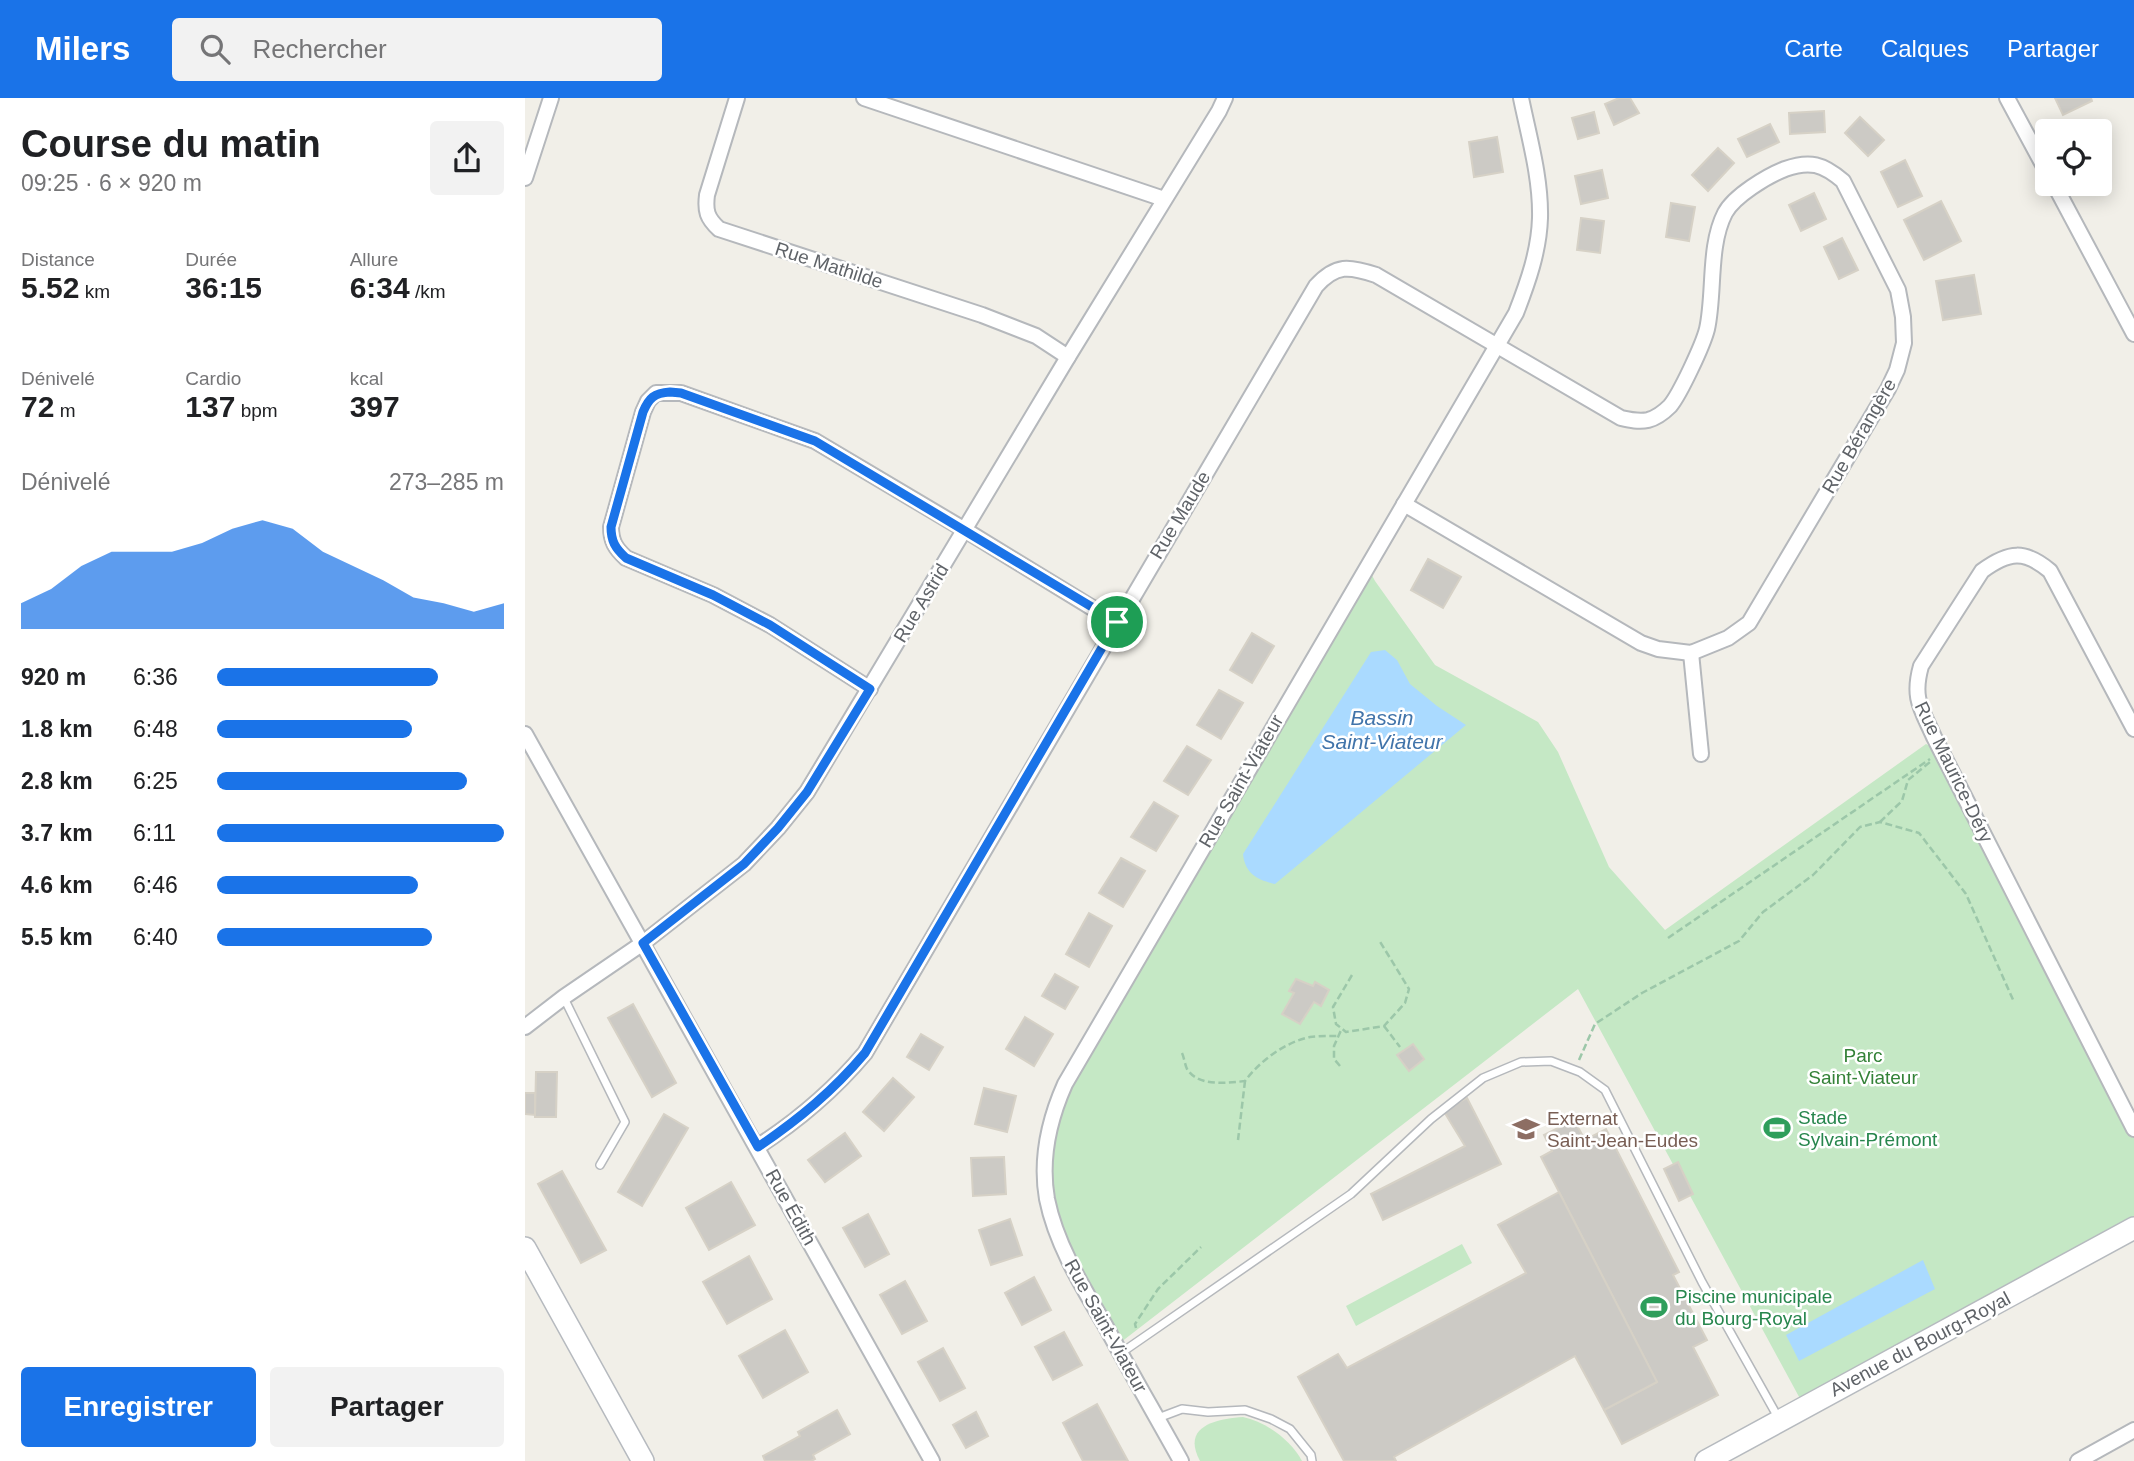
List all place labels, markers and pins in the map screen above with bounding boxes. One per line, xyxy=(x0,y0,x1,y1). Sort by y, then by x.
pin xyxy=(1087,592,1147,652)
place label: Stade Sylvain-Prémont xyxy=(1798,1107,1938,1150)
place label: Externat Saint-Jean-Eudes xyxy=(1547,1108,1698,1151)
sports icon: Stade Sylvain-Prémont xyxy=(1762,1113,1792,1143)
school or university icon: Externat Saint-Jean-Eudes xyxy=(1511,1114,1541,1144)
place label: Piscine municipale du Bourg-Royal xyxy=(1675,1286,1832,1329)
sports icon: Piscine municipale du Bourg-Royal xyxy=(1639,1292,1669,1322)

